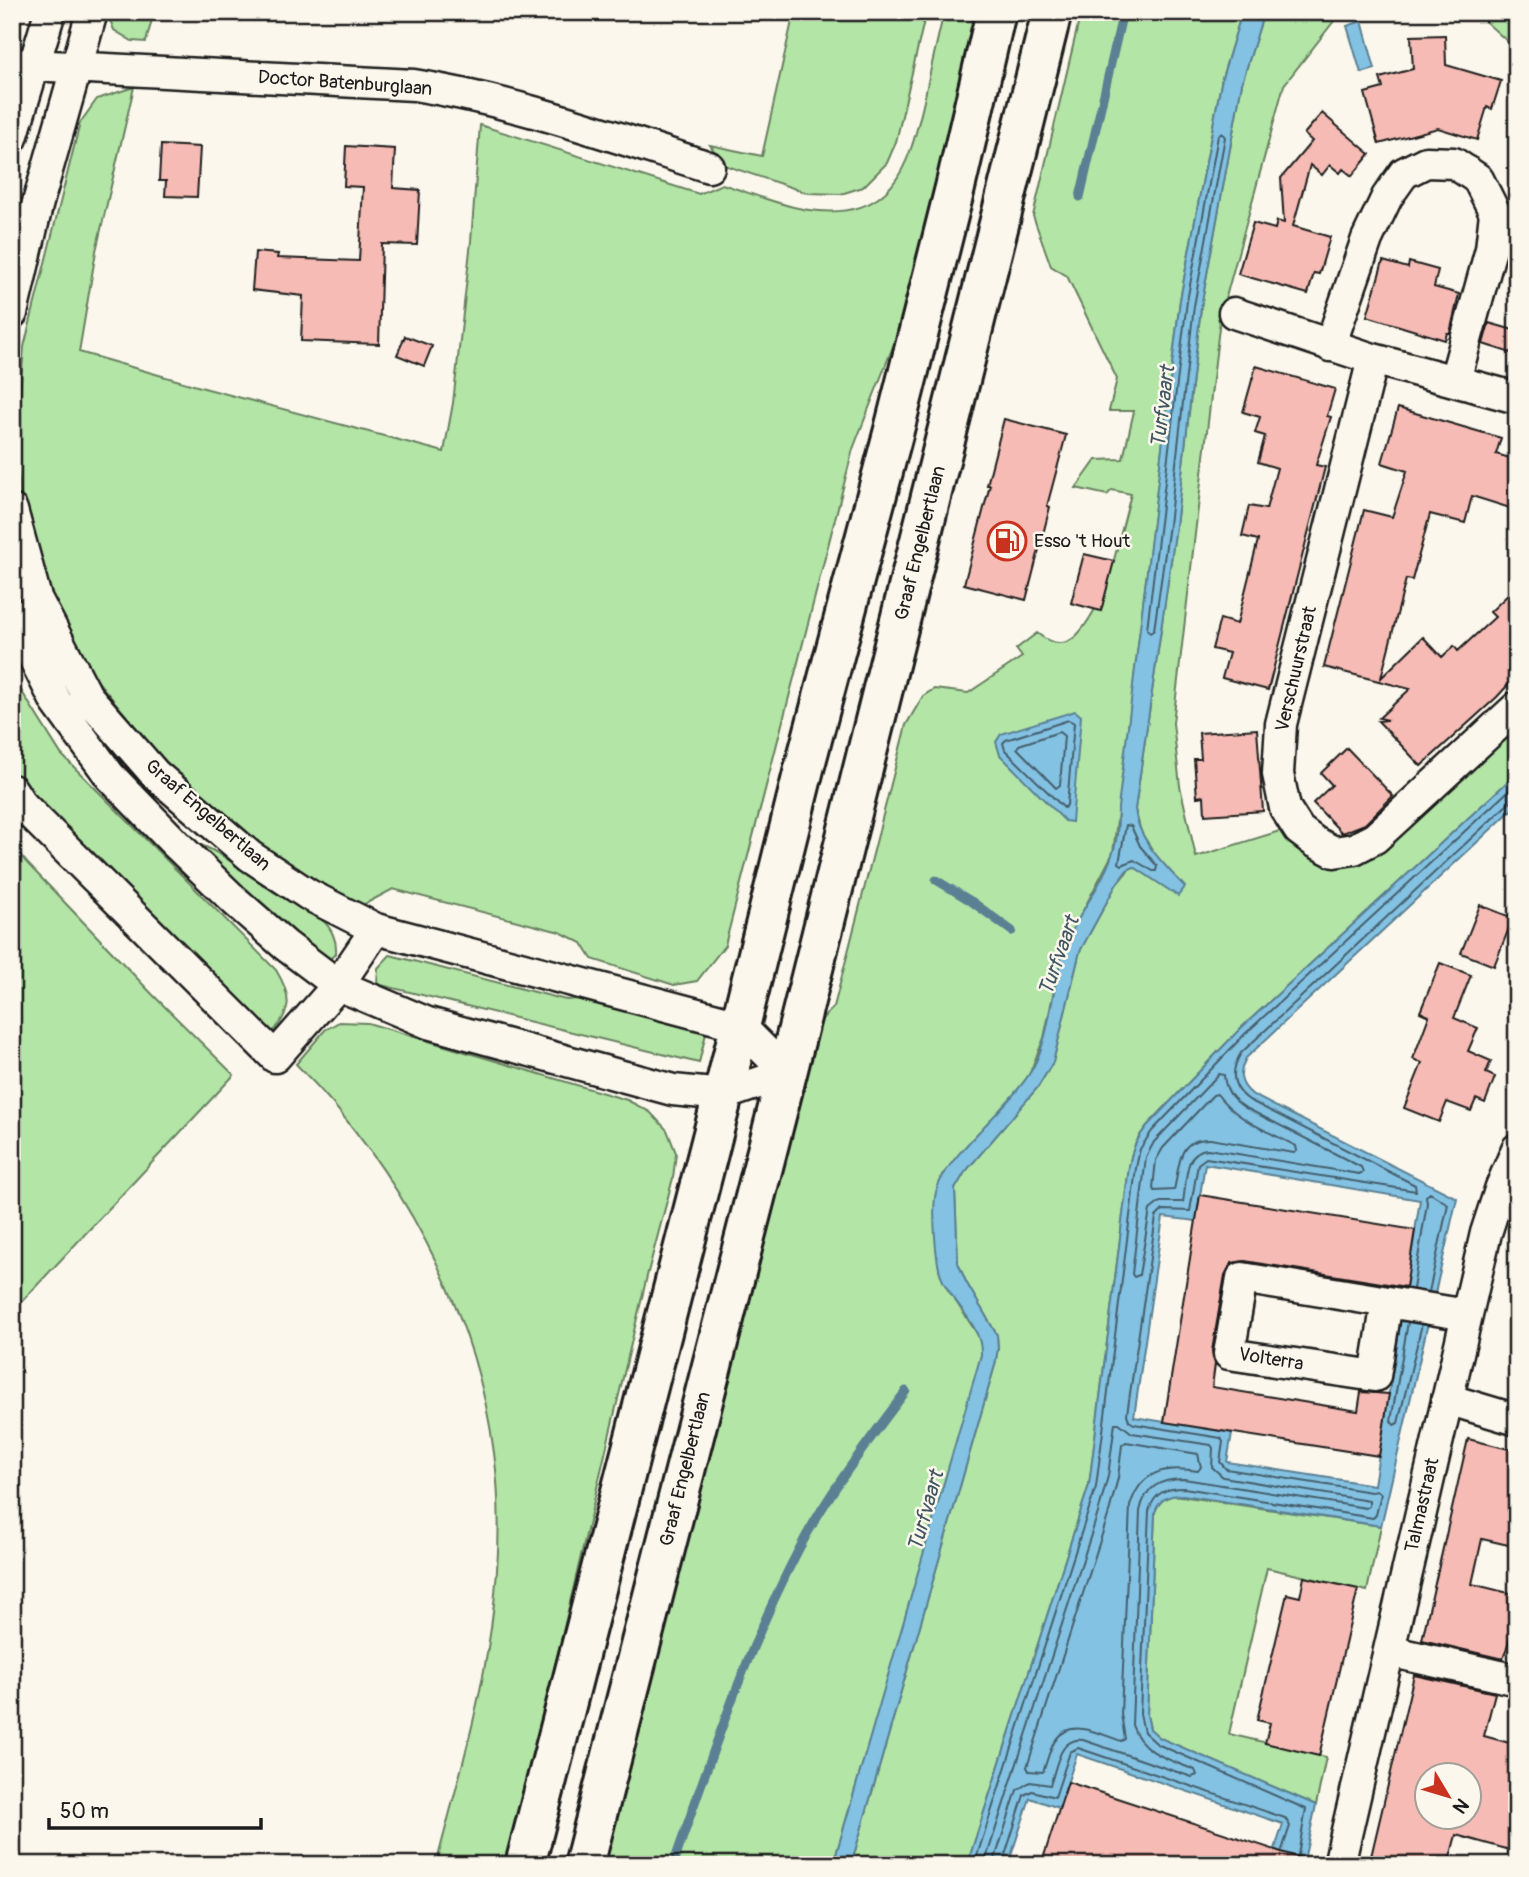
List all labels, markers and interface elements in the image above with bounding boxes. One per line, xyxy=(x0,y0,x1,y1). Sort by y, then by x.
street label: Doctor Batenburglaan xyxy=(257,65,433,101)
water label: Turfvaart xyxy=(1145,362,1182,450)
street label: Graaf Engelbertlaan xyxy=(889,463,951,623)
fuel station icon: Esso 't Hout xyxy=(986,520,1028,562)
place label: Esso 't Hout xyxy=(1034,529,1131,553)
street label: Verschuurstraat xyxy=(1270,604,1322,734)
street label: Graaf Engelbertlaan xyxy=(140,754,276,876)
water label: Turfvaart xyxy=(1032,910,1087,999)
street label: Volterra xyxy=(1237,1342,1305,1376)
street label: Graaf Engelbertlaan xyxy=(654,1389,716,1549)
street label: Talmastraat xyxy=(1399,1455,1445,1555)
water label: Turfvaart xyxy=(902,1465,951,1554)
north arrow xyxy=(1414,1762,1484,1832)
scale bar xyxy=(49,1786,261,1830)
text: N xyxy=(1447,1793,1474,1818)
text: 50 m xyxy=(60,1798,109,1825)

